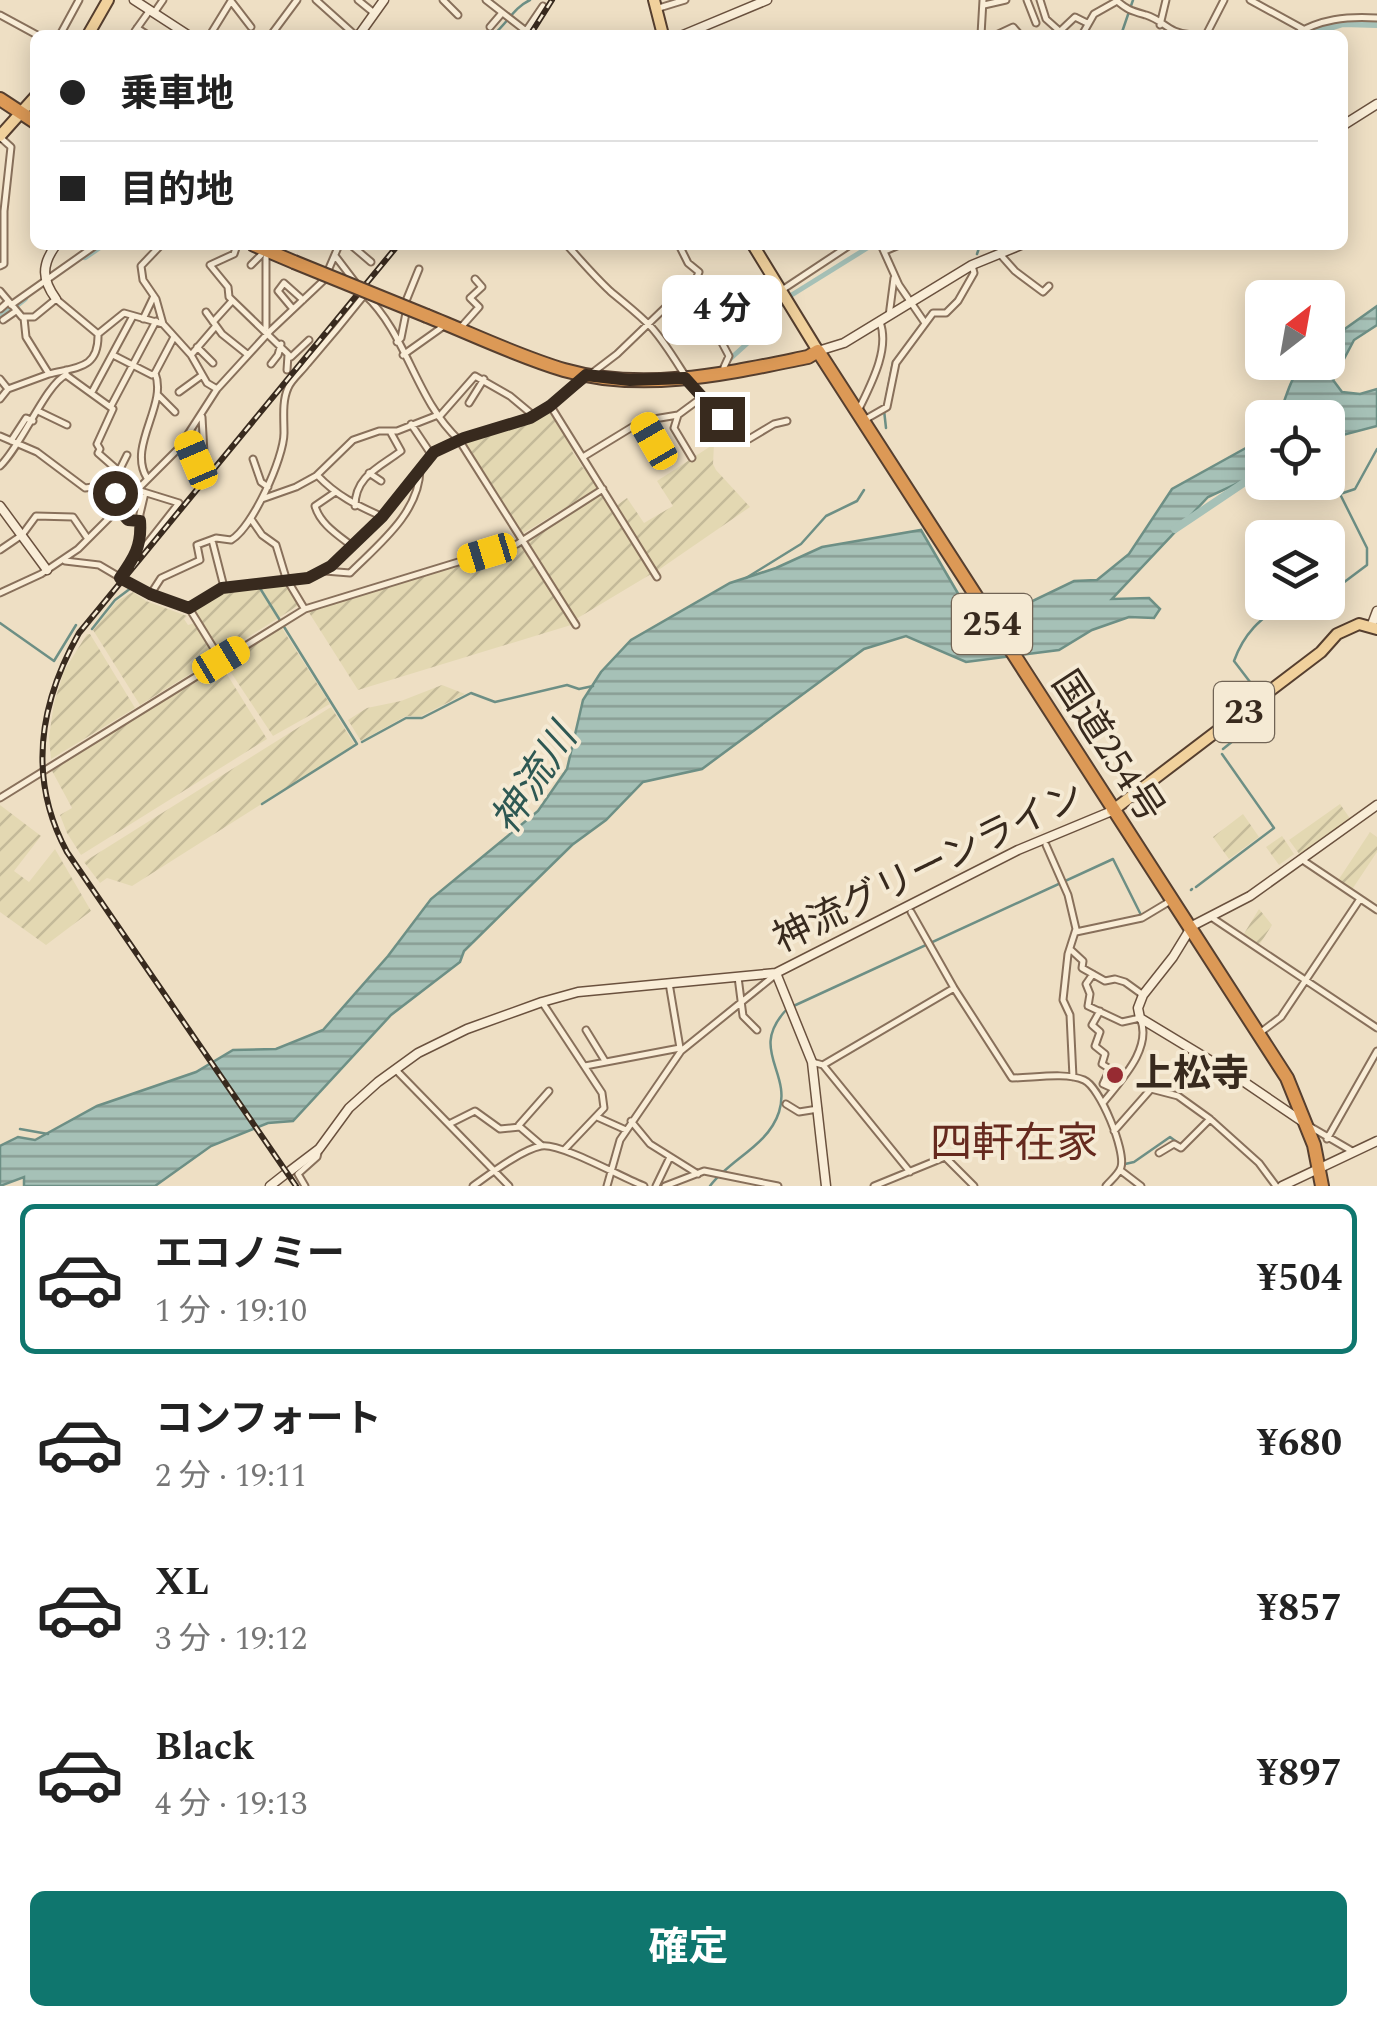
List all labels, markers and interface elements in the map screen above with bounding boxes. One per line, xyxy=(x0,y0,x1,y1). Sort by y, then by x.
text: 乗車地 xyxy=(120,66,234,124)
text: 目的地 xyxy=(120,162,234,220)
callout: 4 分 xyxy=(662,274,782,344)
north arrow xyxy=(1245,280,1345,380)
map controls xyxy=(1245,280,1345,620)
text: 4 分 xyxy=(693,285,751,334)
route end xyxy=(700,397,745,442)
button: locate xyxy=(1245,400,1345,500)
car xyxy=(626,408,682,474)
car xyxy=(170,427,222,493)
route start xyxy=(93,471,138,516)
button: layers xyxy=(1245,520,1345,620)
car xyxy=(454,530,520,576)
road number: 254 xyxy=(952,594,1032,654)
car xyxy=(188,632,254,688)
street label: 国道254号 xyxy=(1036,659,1178,835)
road number: 23 xyxy=(1214,682,1274,742)
water label: 神流川 xyxy=(477,710,595,847)
street label: 神流グリーンライン xyxy=(763,767,1095,969)
place label: 上松寺 xyxy=(1135,1046,1249,1104)
marker: 上松寺 xyxy=(1104,1064,1126,1086)
district label: 四軒在家 xyxy=(930,1113,1098,1176)
text: エコノミー xyxy=(155,1226,345,1284)
icon: car xyxy=(35,1234,125,1324)
text: ¥504 xyxy=(1257,1250,1342,1308)
text: 1 分 · 19:10 xyxy=(155,1287,307,1336)
text: コンフォート xyxy=(155,1391,382,1449)
icon: car xyxy=(35,1399,125,1489)
text: ¥680 xyxy=(1257,1415,1342,1473)
text: 2 分 · 19:11 xyxy=(155,1452,307,1501)
text: XL xyxy=(155,1554,209,1612)
icon: car xyxy=(35,1564,125,1654)
text: ¥857 xyxy=(1257,1580,1342,1638)
text: 3 分 · 19:12 xyxy=(155,1615,307,1664)
text: Black xyxy=(155,1719,255,1777)
icon: car xyxy=(35,1729,125,1819)
text: ¥897 xyxy=(1257,1745,1342,1803)
text: 4 分 · 19:13 xyxy=(155,1780,307,1829)
button: 確定 xyxy=(30,1891,1347,2006)

